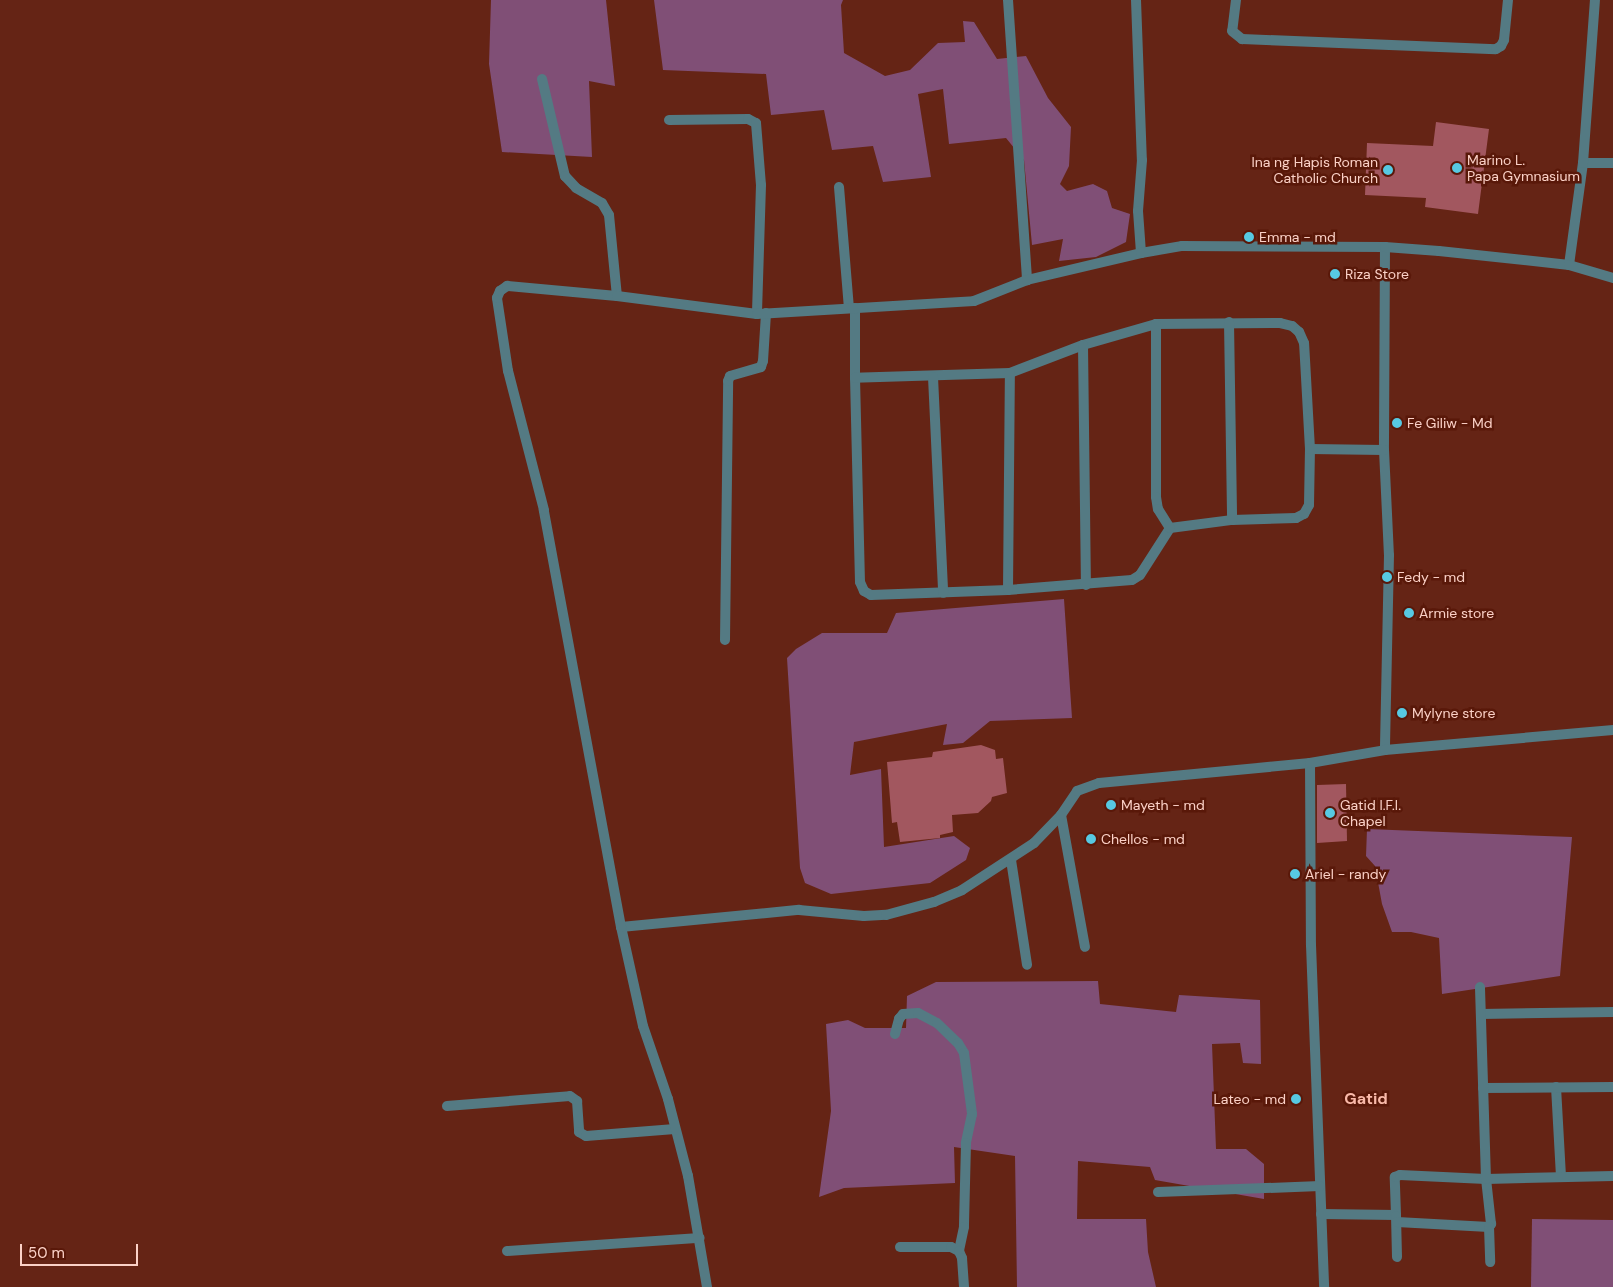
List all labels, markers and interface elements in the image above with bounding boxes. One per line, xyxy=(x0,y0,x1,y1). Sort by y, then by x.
place label: Marino L. Papa Gymnasium xyxy=(1467,152,1580,184)
place label: Ina ng Hapis Roman Catholic Church xyxy=(1251,154,1378,186)
marker: Marino L. Papa Gymnasium xyxy=(1451,162,1463,174)
marker: Ina ng Hapis Roman Catholic Church xyxy=(1382,164,1394,176)
place label: Emma - md xyxy=(1259,229,1336,245)
marker: Emma - md xyxy=(1243,231,1255,243)
place label: Riza Store xyxy=(1345,266,1409,282)
marker: Riza Store xyxy=(1329,268,1341,280)
place label: Fe Giliw - Md xyxy=(1407,415,1493,431)
marker: Fe Giliw - Md xyxy=(1391,417,1403,429)
place label: Fedy - md xyxy=(1397,569,1465,585)
marker: Fedy - md xyxy=(1381,571,1393,583)
place label: Armie store xyxy=(1419,605,1494,621)
marker: Armie store xyxy=(1403,607,1415,619)
place label: Mylyne store xyxy=(1412,705,1495,721)
marker: Mylyne store xyxy=(1396,707,1408,719)
place label: Mayeth - md xyxy=(1121,797,1205,813)
place label: Gatid I.F.I. Chapel xyxy=(1340,797,1401,830)
marker: Mayeth - md xyxy=(1105,799,1117,811)
marker: Gatid I.F.I. Chapel xyxy=(1324,807,1336,819)
place label: Chellos - md xyxy=(1101,831,1185,847)
marker: Chellos - md xyxy=(1085,833,1097,845)
place label: Ariel - randy xyxy=(1305,866,1386,882)
marker: Ariel - randy xyxy=(1289,868,1301,880)
district label: Gatid xyxy=(1344,1089,1388,1109)
place label: Lateo - md xyxy=(1213,1091,1286,1107)
marker: Lateo - md xyxy=(1290,1093,1302,1105)
scale bar xyxy=(22,1234,140,1266)
text: 50 m xyxy=(28,1243,65,1263)

